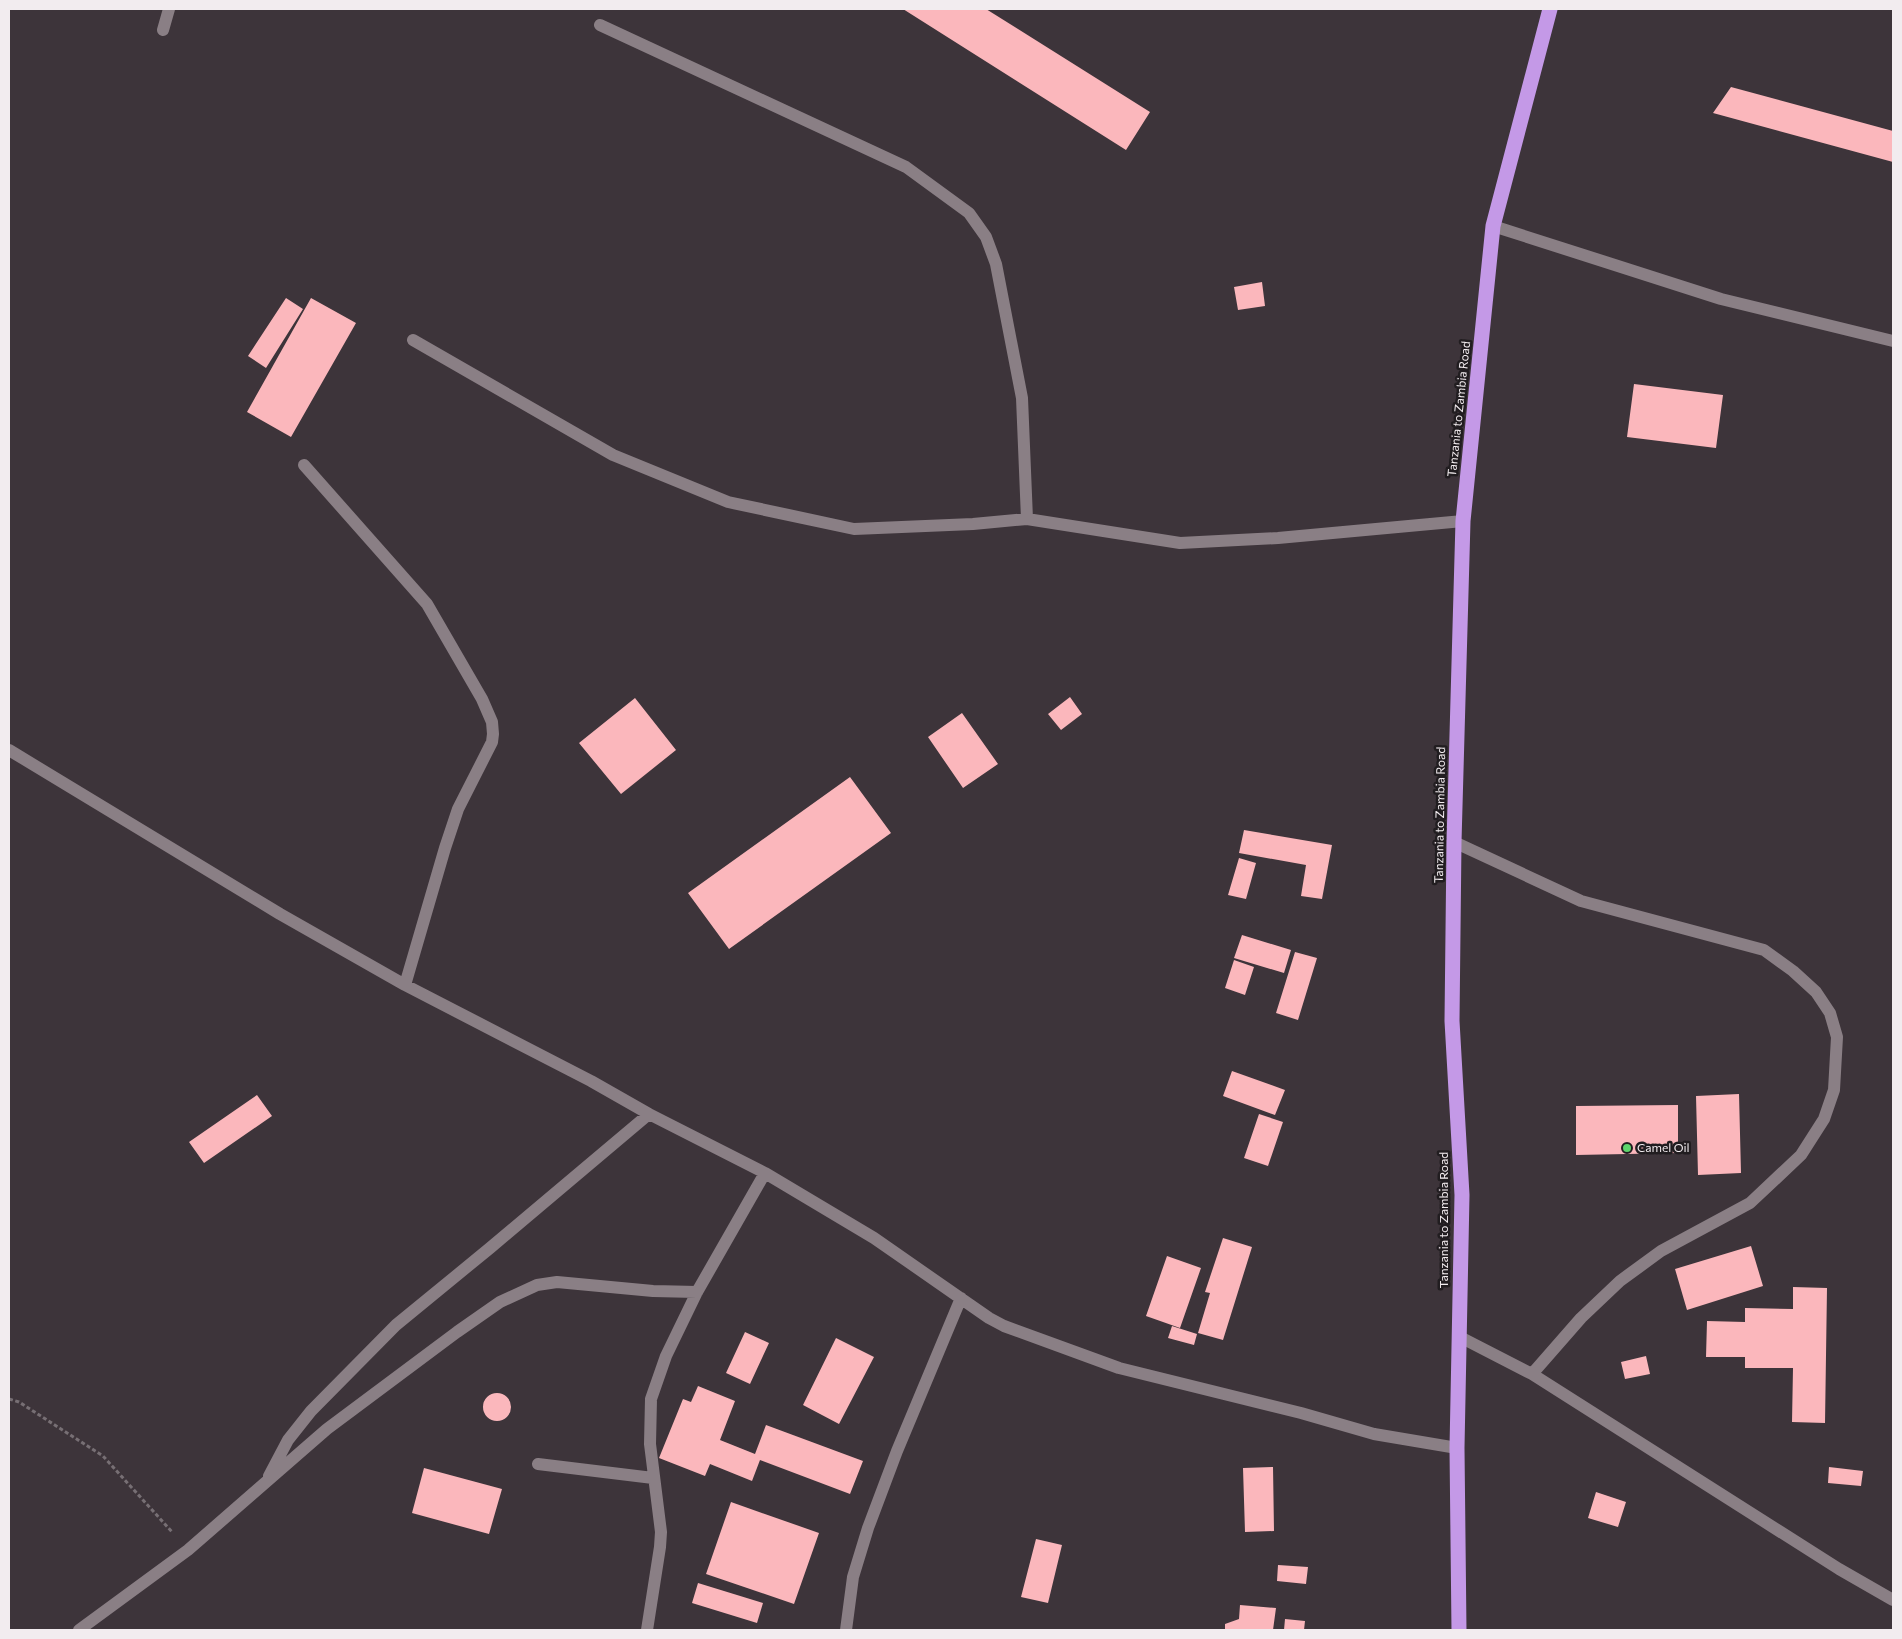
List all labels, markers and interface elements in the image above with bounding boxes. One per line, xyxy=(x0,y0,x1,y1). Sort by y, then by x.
street label: Tanzania to Zambia Road xyxy=(1444,340,1472,477)
street label: Tanzania to Zambia Road xyxy=(1431,747,1447,883)
place label: Camel Oil xyxy=(1637,1140,1690,1154)
marker: Camel Oil xyxy=(1621,1142,1633,1154)
street label: Tanzania to Zambia Road xyxy=(1436,1152,1450,1288)

